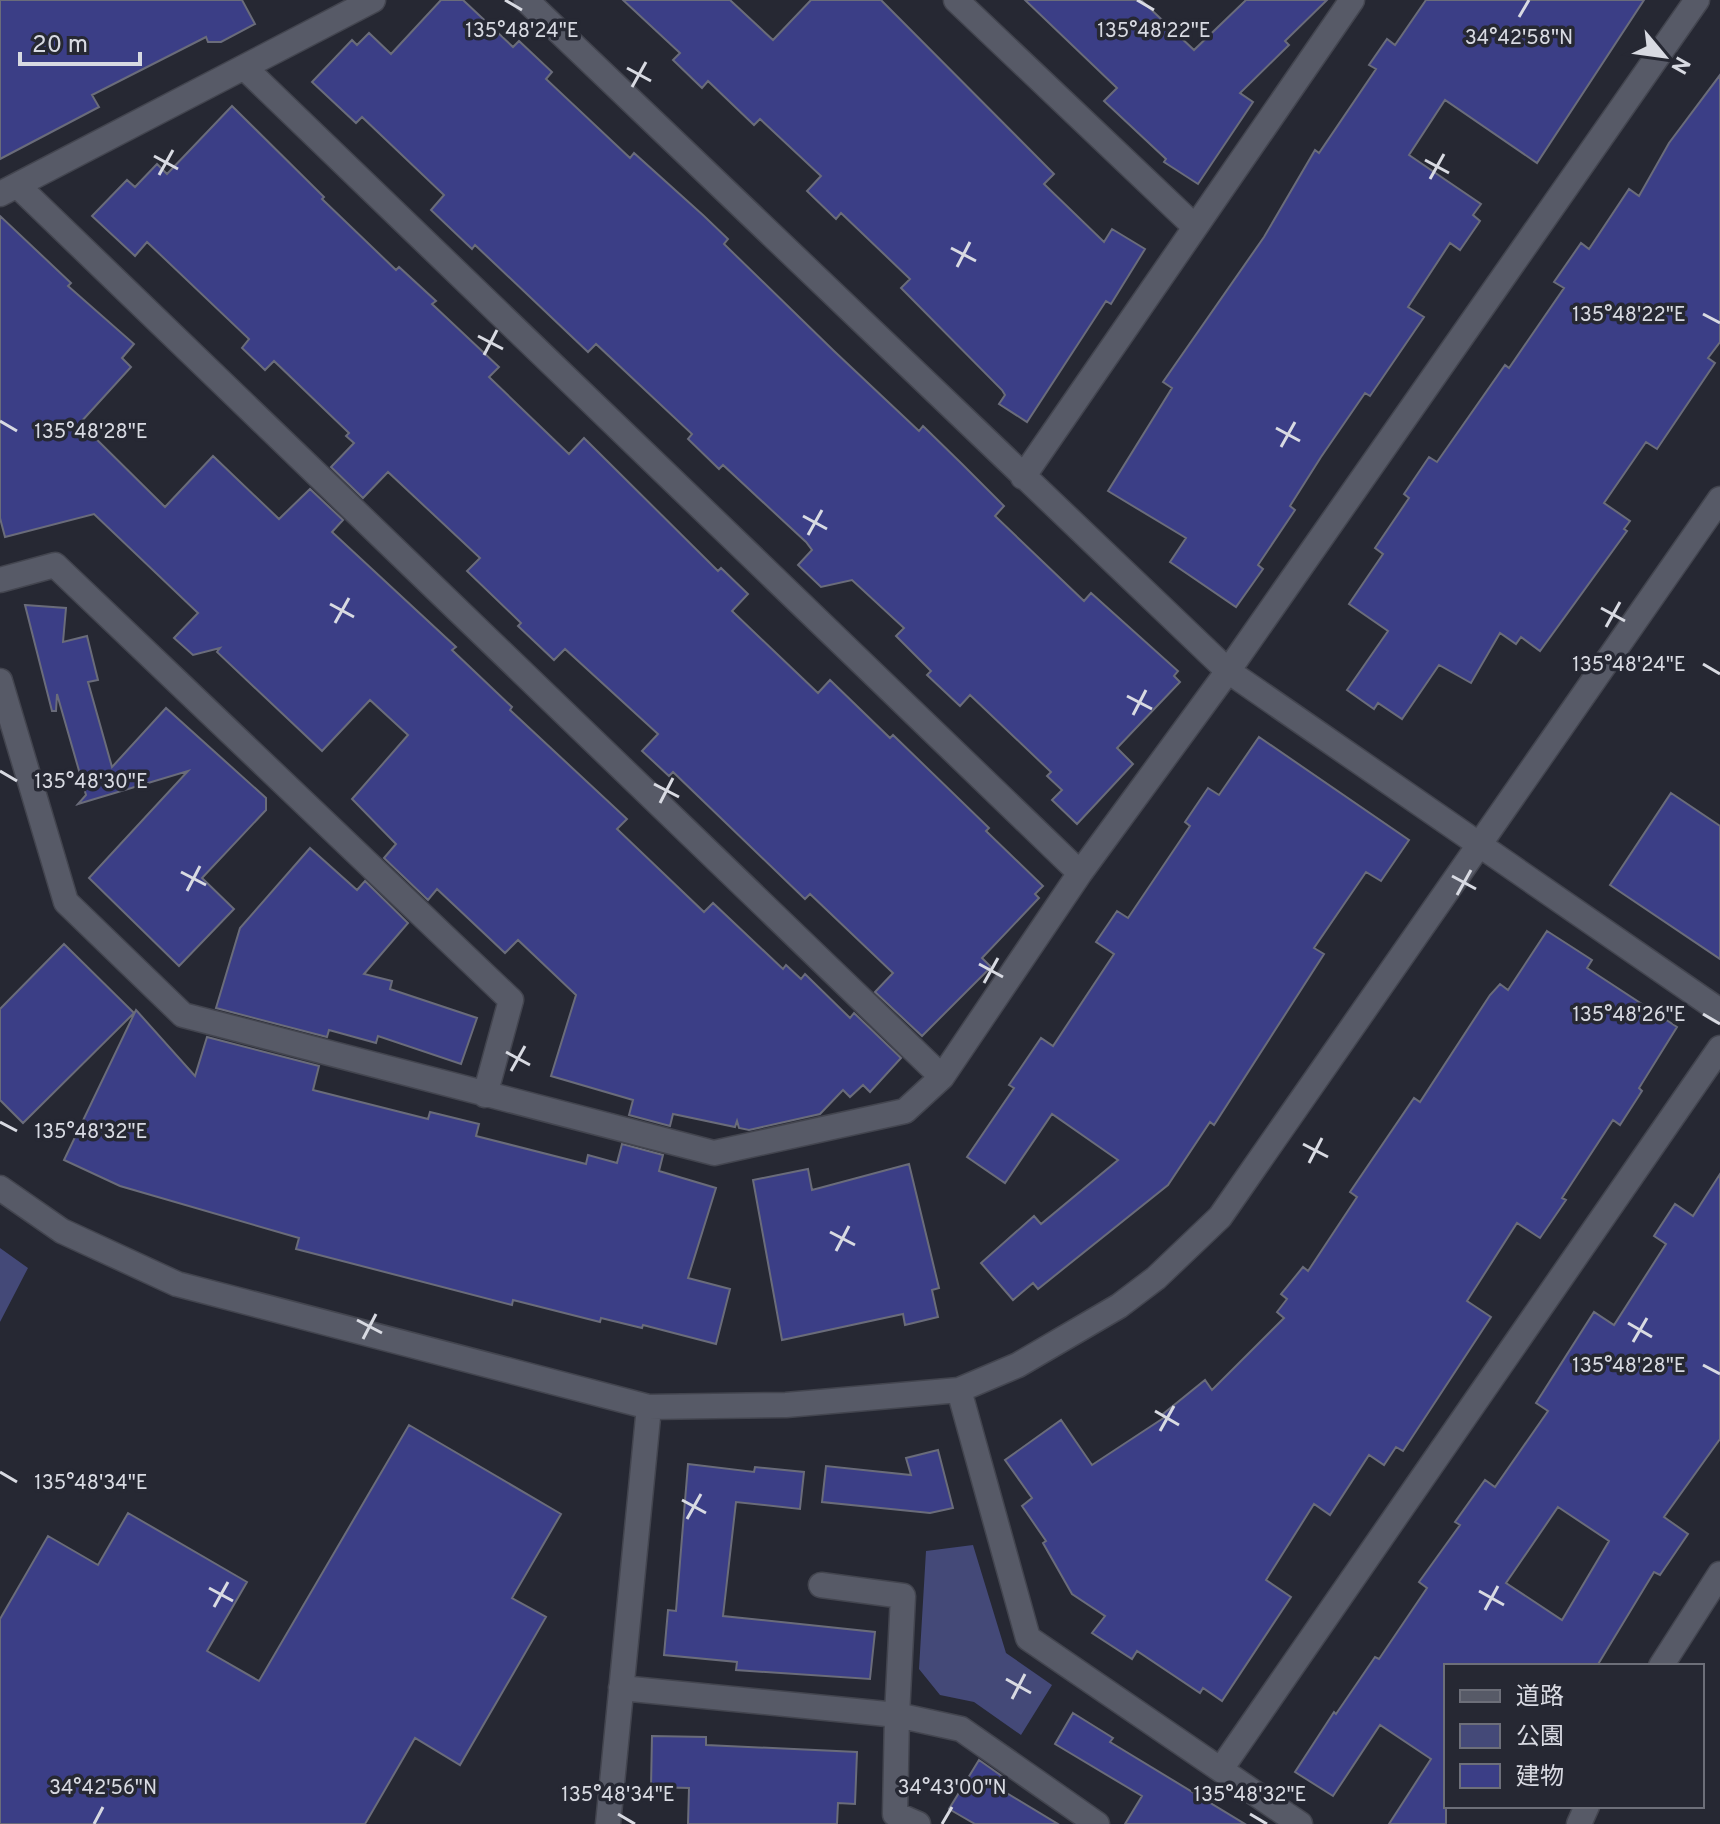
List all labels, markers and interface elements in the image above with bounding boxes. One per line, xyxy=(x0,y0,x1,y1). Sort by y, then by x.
scale bar xyxy=(20,16,140,66)
north arrow xyxy=(1624,16,1704,96)
text: 135°48'24"E xyxy=(465,19,579,45)
text: 135°48'22"E xyxy=(1097,19,1211,45)
text: 34°42'58"N xyxy=(1465,26,1573,52)
text: 20 m xyxy=(32,31,88,61)
text: N xyxy=(1664,51,1695,78)
text: 135°48'22"E xyxy=(1572,303,1686,329)
text: 135°48'28"E xyxy=(34,420,148,446)
text: 135°48'24"E xyxy=(1572,653,1686,679)
text: 135°48'30"E xyxy=(34,770,148,796)
text: 135°48'26"E xyxy=(1572,1003,1686,1029)
text: 135°48'32"E xyxy=(35,1120,147,1146)
text: 135°48'28"E xyxy=(1572,1354,1686,1380)
text: 135°48'34"E xyxy=(34,1471,148,1497)
legend xyxy=(1444,1664,1704,1808)
text: 道路 xyxy=(1516,1683,1564,1713)
text: 公園 xyxy=(1516,1723,1564,1753)
text: 建物 xyxy=(1516,1763,1564,1793)
text: 34°42'56"N xyxy=(49,1776,157,1802)
text: 34°43'00"N xyxy=(897,1776,1007,1802)
text: 135°48'34"E xyxy=(561,1783,675,1809)
text: 135°48'32"E xyxy=(1194,1783,1306,1809)

